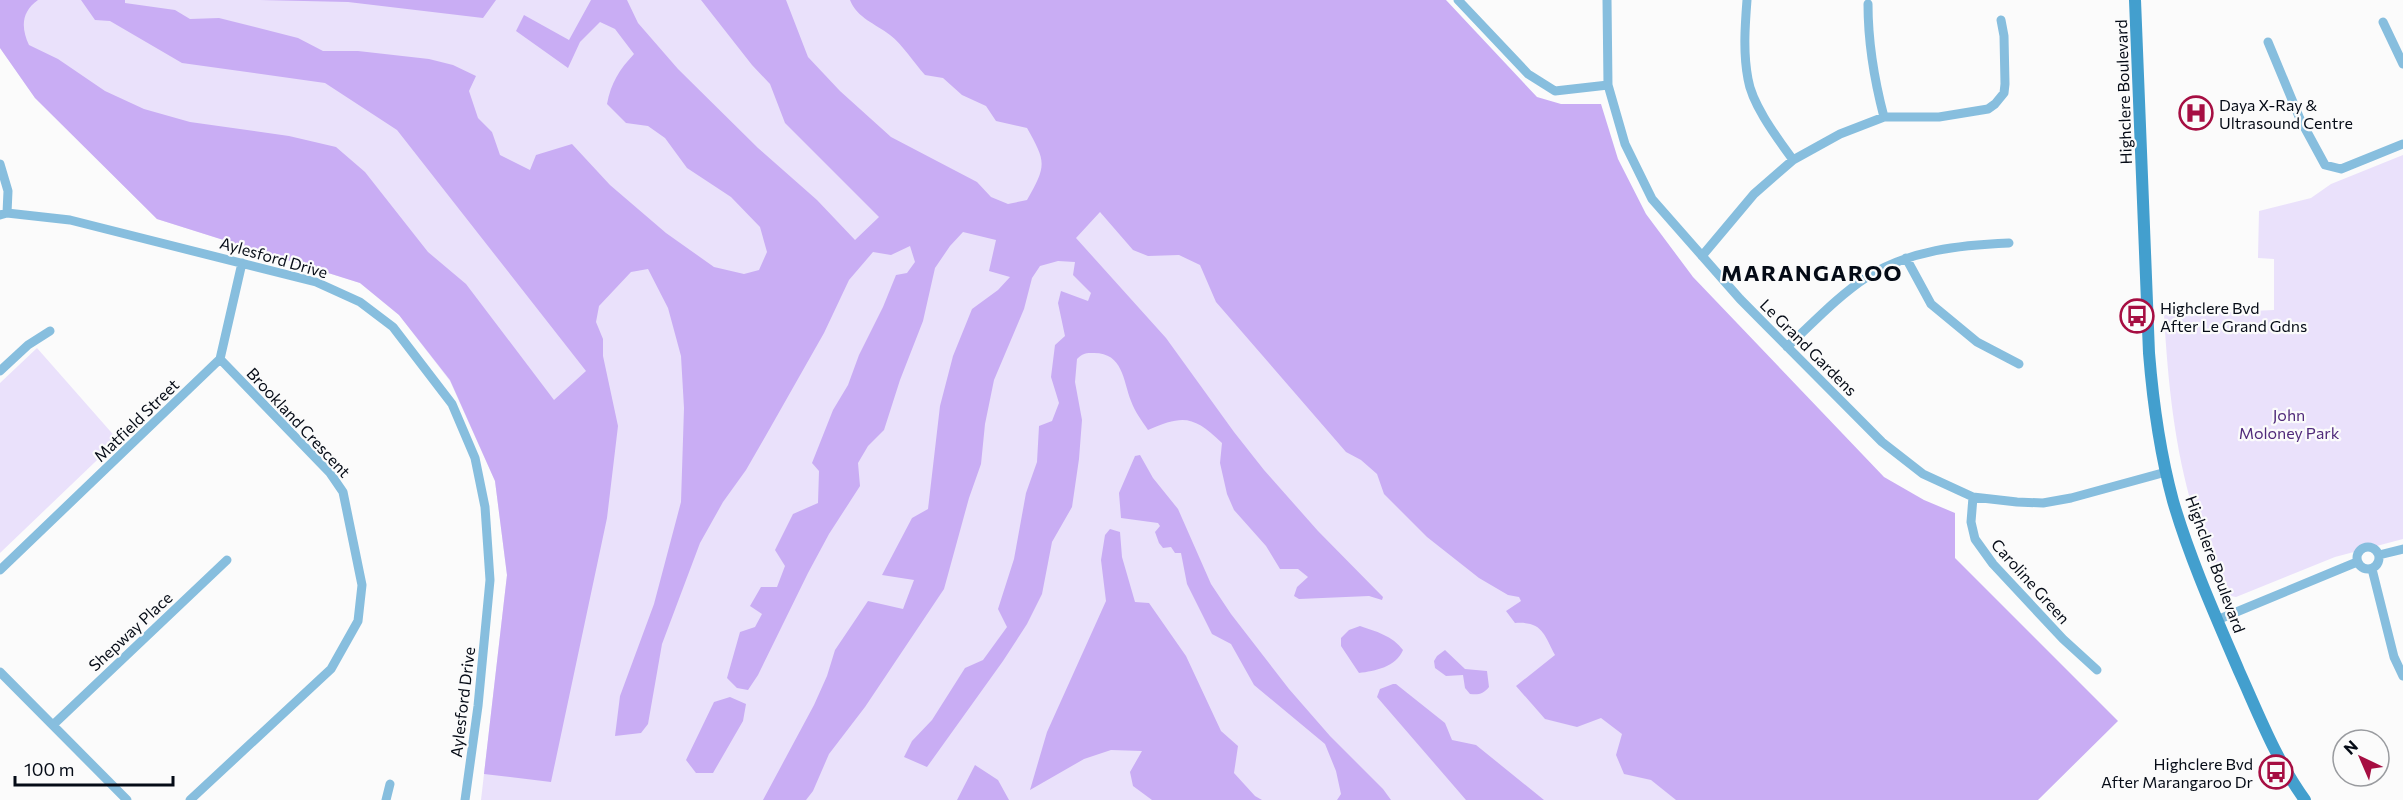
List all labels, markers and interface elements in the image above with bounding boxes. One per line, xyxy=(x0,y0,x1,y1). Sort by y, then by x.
street label: Highclere Boulevard xyxy=(2111,19,2135,165)
hospital icon: Daya X-Ray & Ultrasound Centre xyxy=(2178,95,2214,131)
place label: Daya X-Ray & Ultrasound Centre xyxy=(2219,95,2353,132)
street label: Aylesford Drive xyxy=(218,233,330,281)
district label: MARANGAROO xyxy=(1721,259,1903,286)
street label: Le Grand Gardens xyxy=(1757,295,1861,399)
bus stop icon: Highclere Bvd After Le Grand Gdns xyxy=(2119,298,2155,334)
place label: Highclere Bvd After Le Grand Gdns xyxy=(2160,298,2307,335)
street label: Brookland Crescent xyxy=(243,363,355,481)
street label: Matfield Street xyxy=(90,374,183,465)
park label: John Moloney Park xyxy=(2239,405,2340,442)
street label: Highclere Boulevard xyxy=(2182,493,2250,635)
street label: Caroline Green xyxy=(1988,535,2074,627)
street label: Shepway Place xyxy=(84,587,176,675)
street label: Aylesford Drive xyxy=(446,646,478,758)
north arrow xyxy=(2331,728,2391,788)
text: N xyxy=(2339,736,2361,758)
scale bar xyxy=(15,749,172,787)
place label: Highclere Bvd After Marangaroo Dr xyxy=(2101,754,2254,791)
bus stop icon: Highclere Bvd After Marangaroo Dr xyxy=(2258,754,2294,790)
text: 100 m xyxy=(24,758,74,780)

